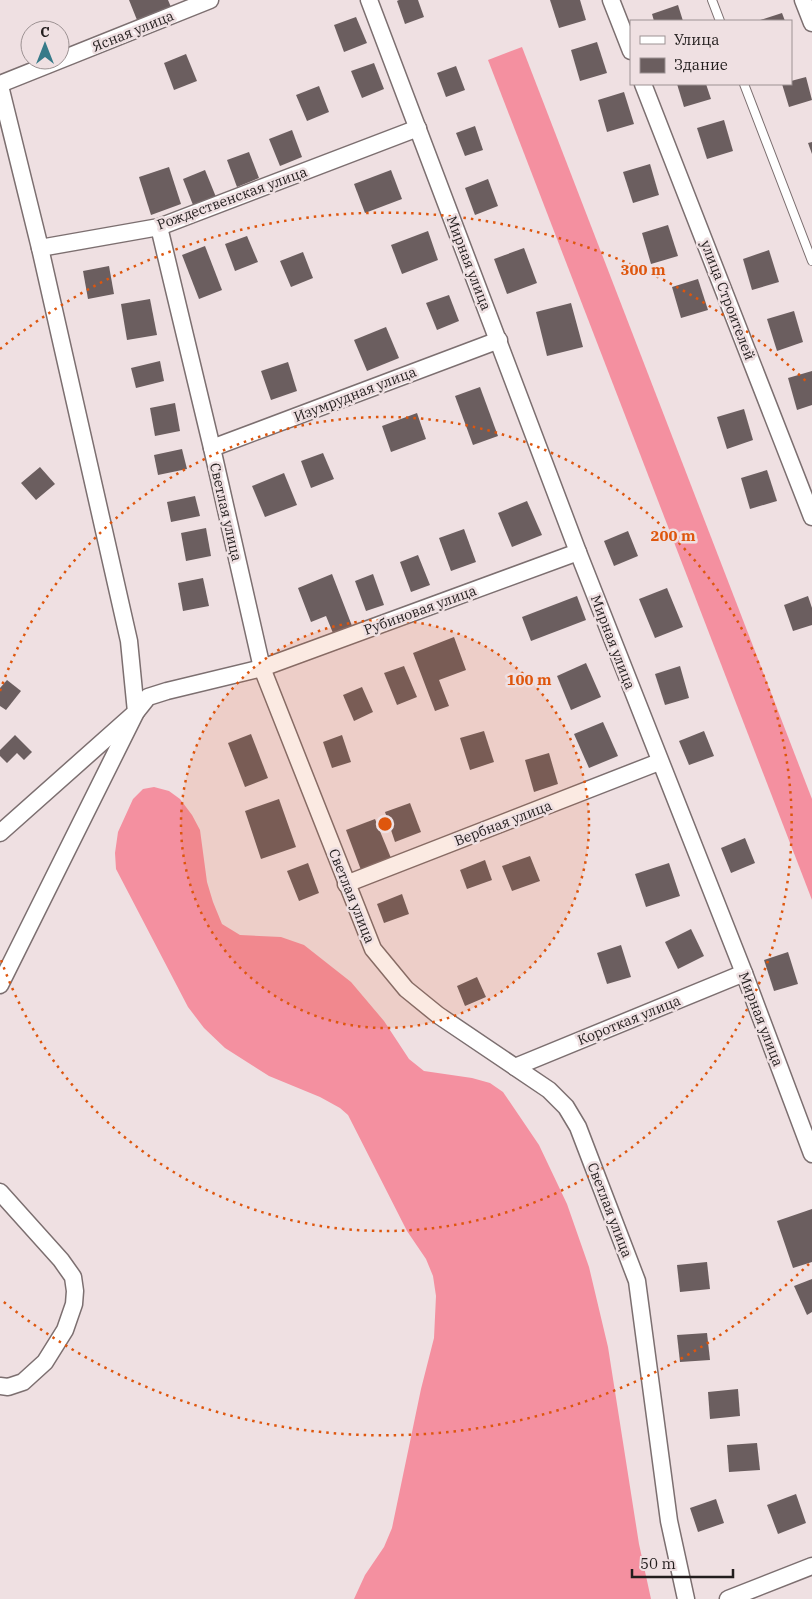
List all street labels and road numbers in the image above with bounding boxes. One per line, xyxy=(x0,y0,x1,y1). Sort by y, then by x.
street label: Ясная улица xyxy=(90,6,177,56)
street label: Рождественская улица xyxy=(154,162,310,234)
street label: Мирная улица xyxy=(443,213,495,313)
street label: улица Строителей xyxy=(697,237,759,363)
street label: Изумрудная улица xyxy=(291,362,419,426)
street label: Светлая улица xyxy=(206,461,246,563)
street label: Рубиновая улица xyxy=(361,581,479,639)
street label: Мирная улица xyxy=(587,592,639,692)
street label: Вербная улица xyxy=(452,796,555,850)
street label: Светлая улица xyxy=(325,846,379,946)
street label: Мирная улица xyxy=(735,969,787,1069)
street label: Короткая улица xyxy=(575,991,684,1049)
street label: Светлая улица xyxy=(584,1160,637,1260)

